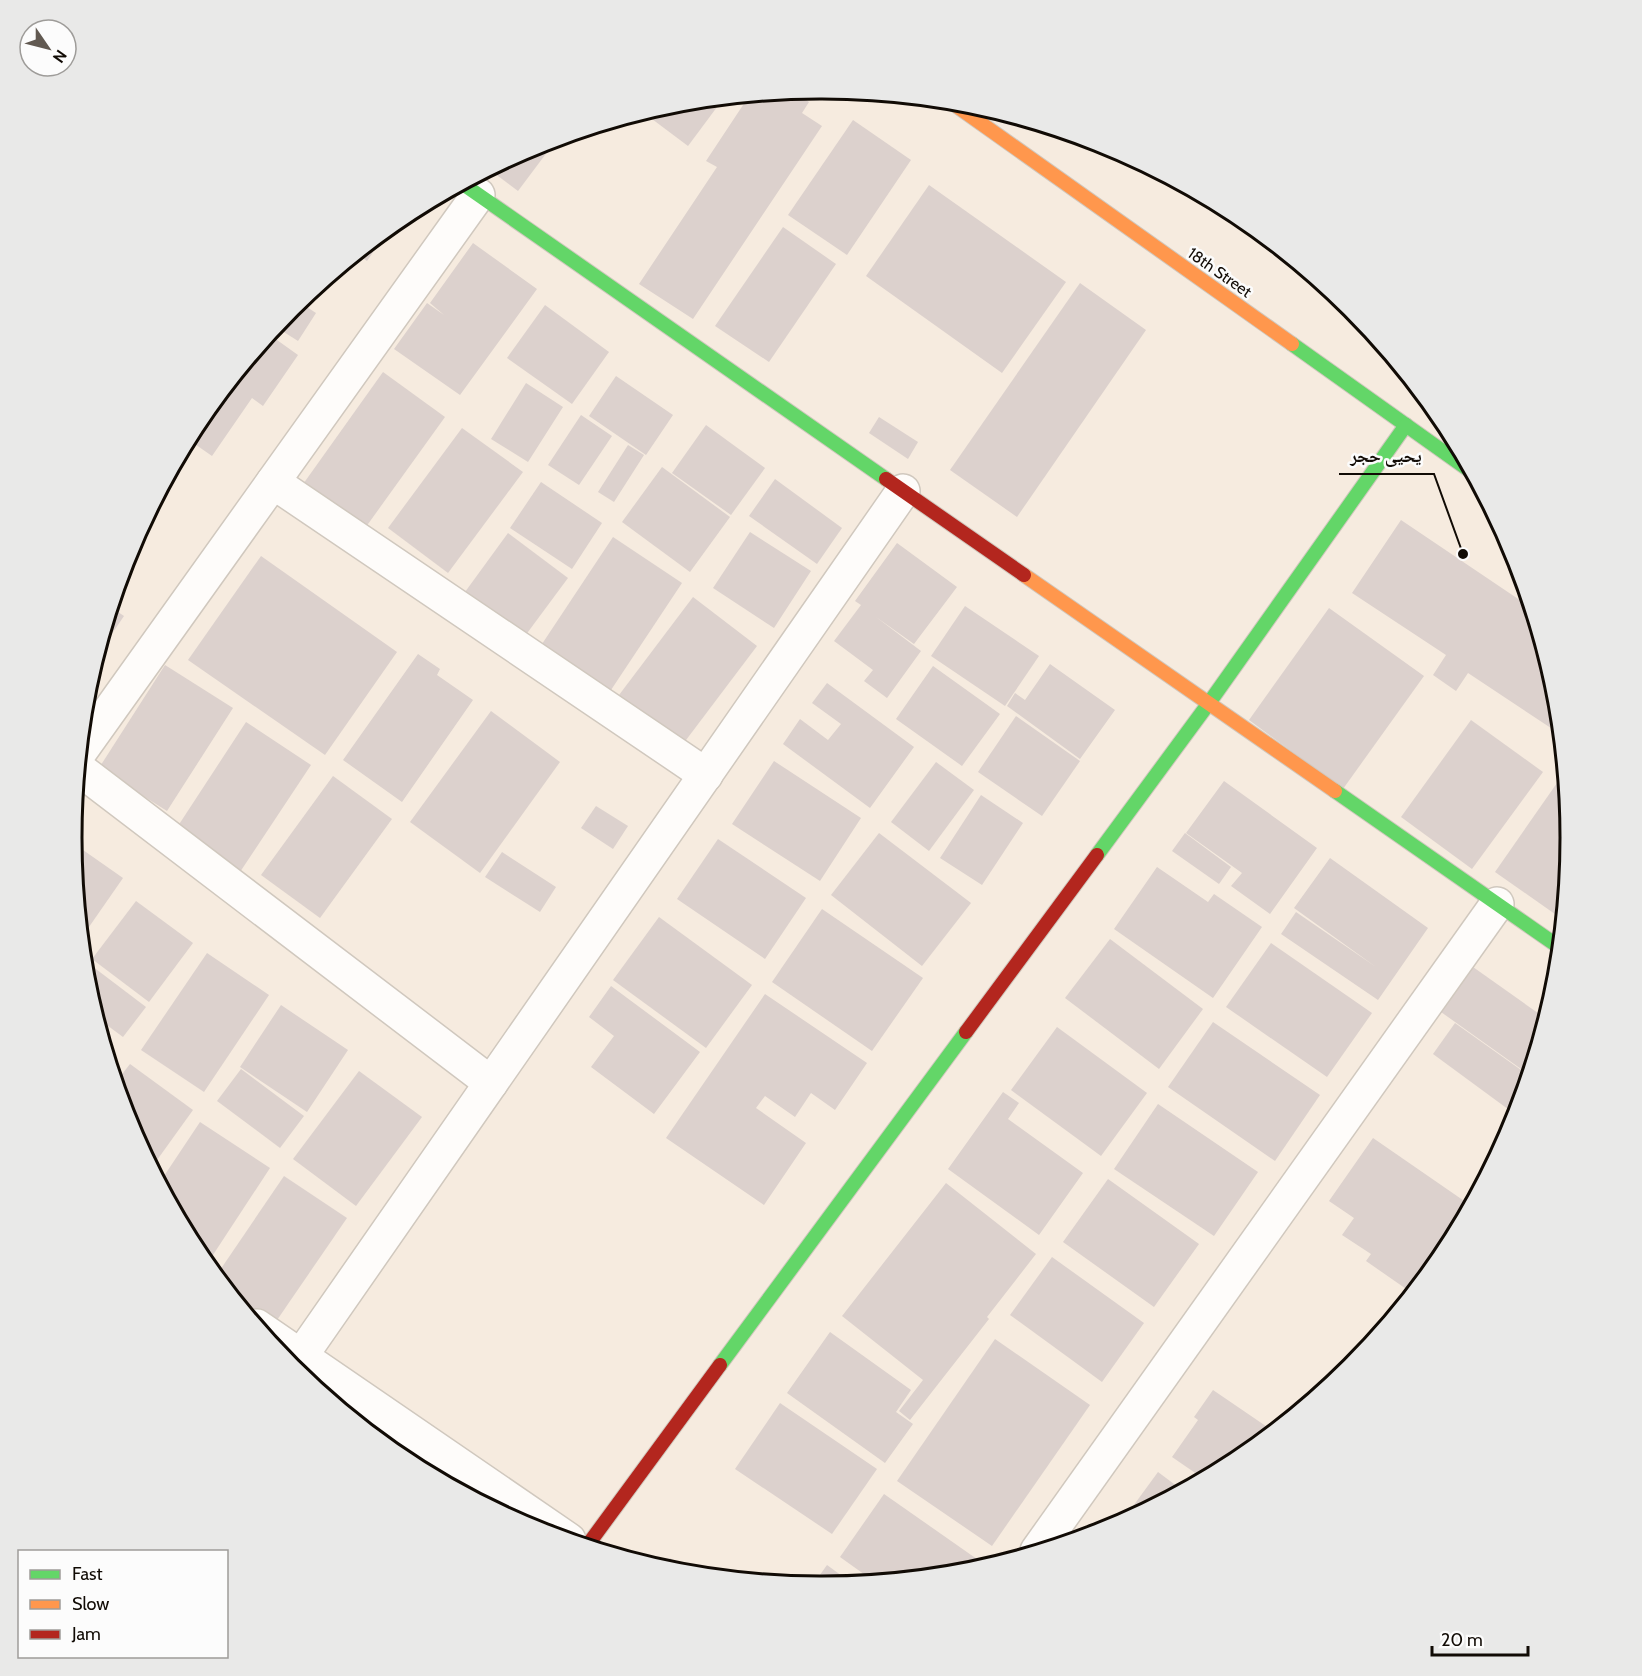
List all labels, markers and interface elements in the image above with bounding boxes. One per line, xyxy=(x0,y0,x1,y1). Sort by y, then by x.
north arrow xyxy=(18,18,78,78)
text: N xyxy=(49,46,71,66)
street label: 18th Street xyxy=(1184,243,1256,302)
callout: يحيى حجر xyxy=(1339,438,1434,474)
text: يحيى حجر xyxy=(1349,445,1422,467)
legend xyxy=(18,1550,228,1658)
text: Fast xyxy=(72,1563,103,1585)
text: Slow xyxy=(72,1593,109,1615)
scale bar xyxy=(1432,1619,1528,1657)
text: Jam xyxy=(71,1623,101,1645)
text: 20 m xyxy=(1441,1629,1483,1651)

